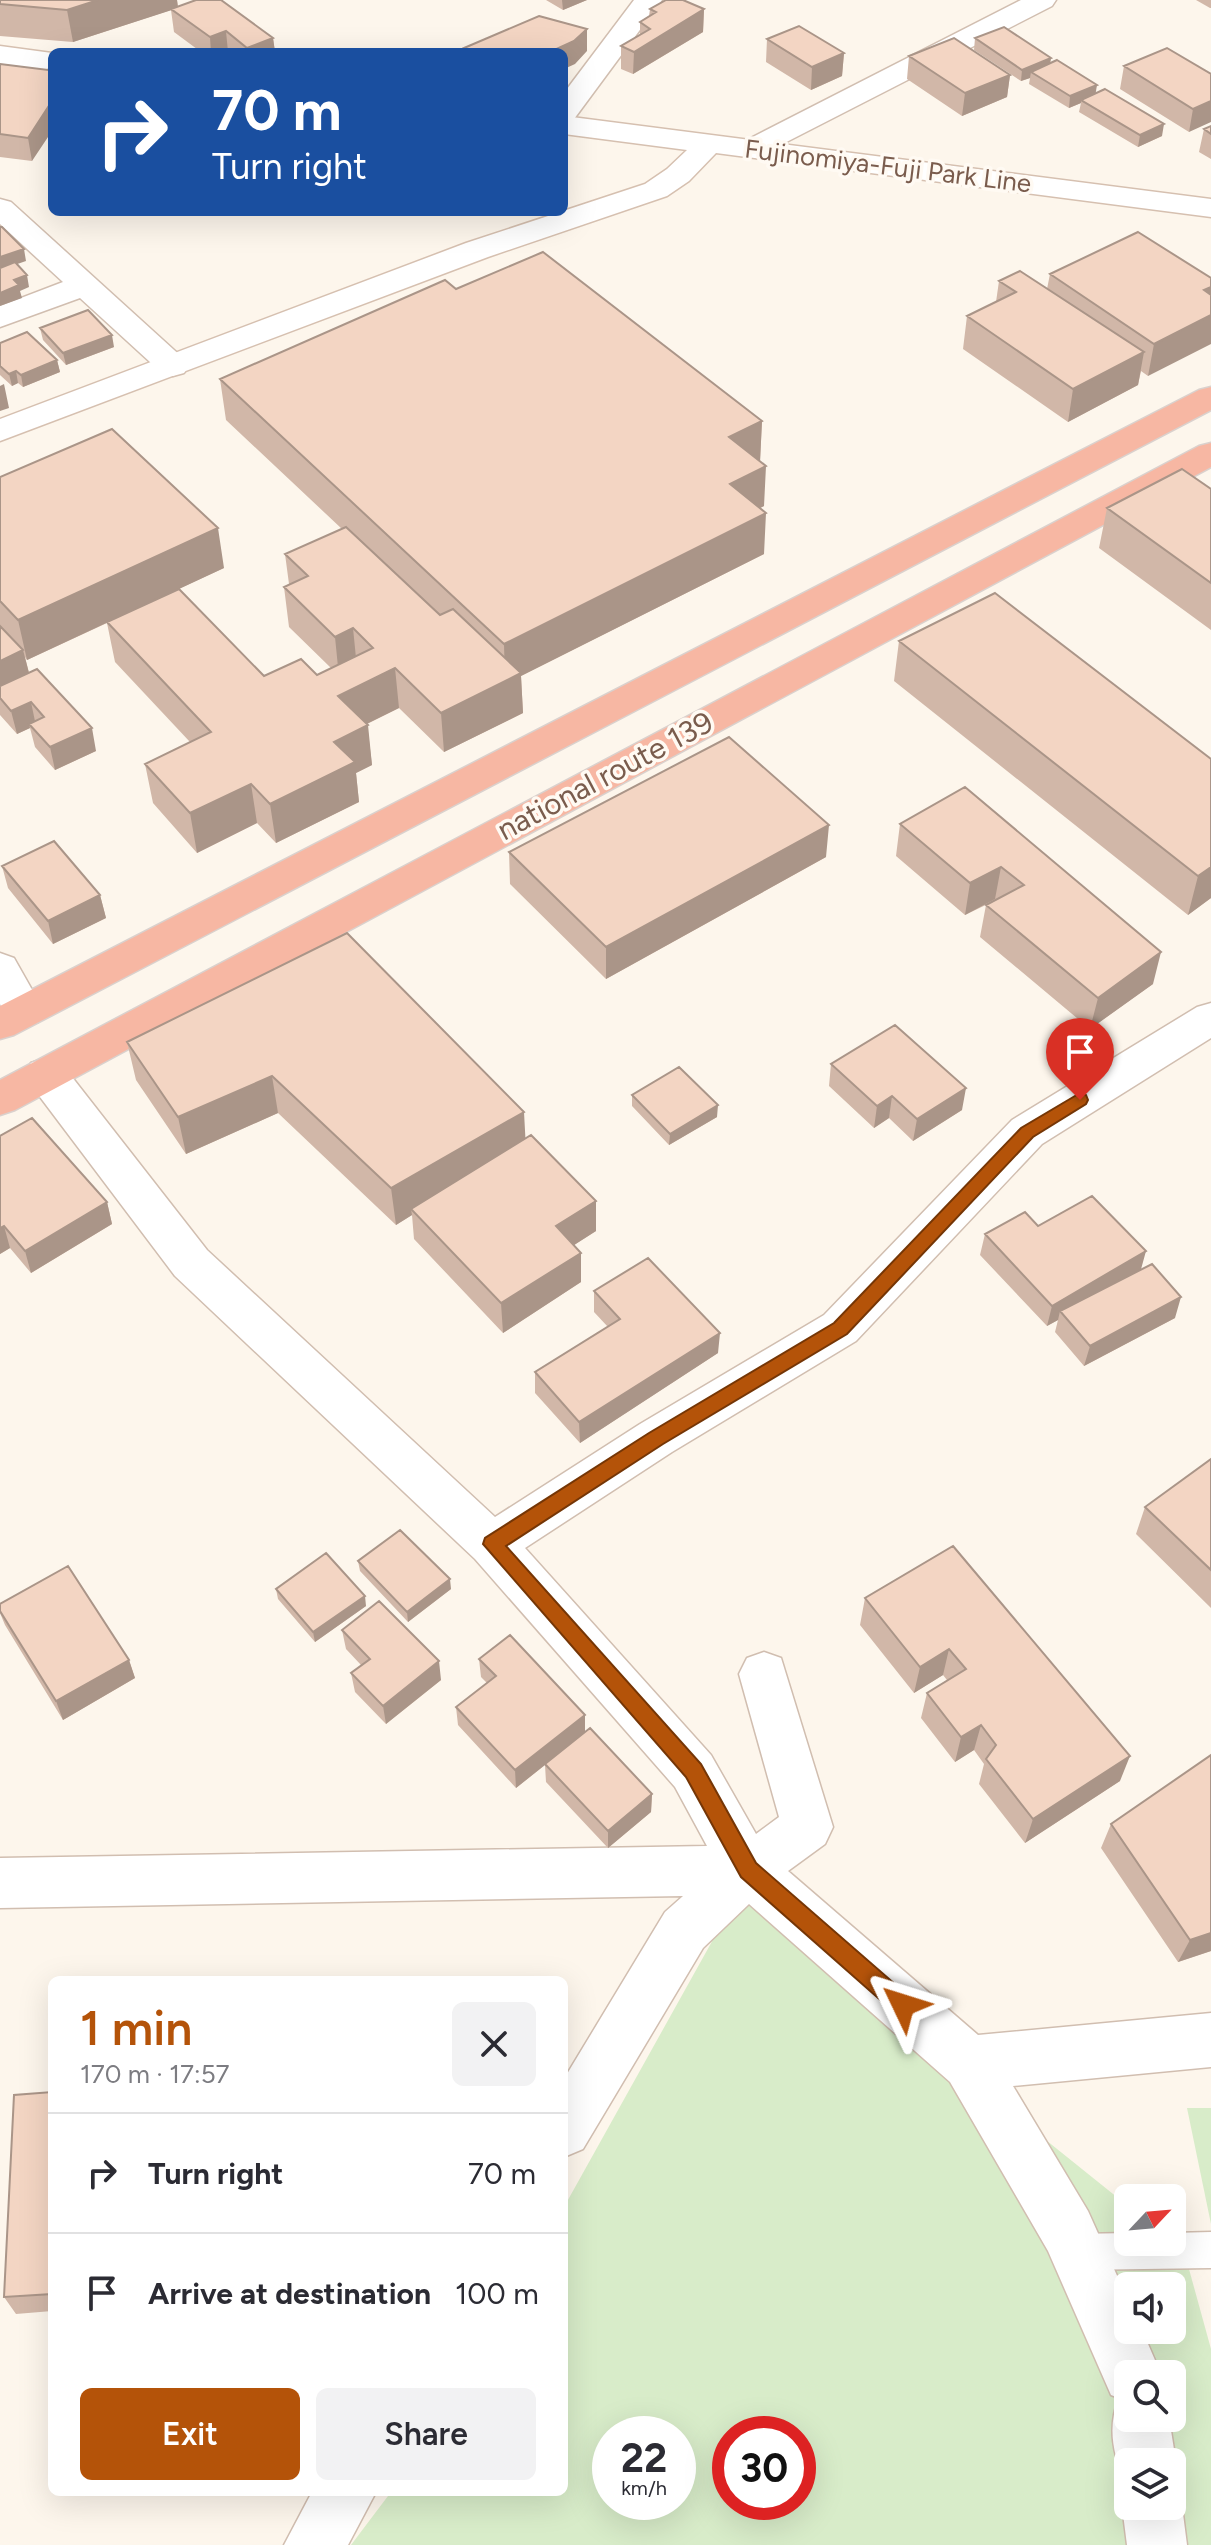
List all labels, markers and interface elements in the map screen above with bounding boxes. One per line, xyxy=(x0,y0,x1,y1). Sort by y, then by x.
text: 70 m xyxy=(212,77,342,144)
icon: right xyxy=(80,80,184,184)
street label: Fujinomiya-Fuji Park Line xyxy=(743,133,1033,199)
text: Turn right xyxy=(212,145,367,188)
street label: national route 139 xyxy=(491,703,719,848)
pin xyxy=(1046,1018,1114,1100)
icon: arrive xyxy=(1058,1030,1102,1074)
position arrow xyxy=(861,1963,945,2047)
text: 1 min xyxy=(80,1999,192,2057)
button: close xyxy=(452,2002,536,2086)
text: 170 m · 17:57 xyxy=(80,2058,230,2090)
icon: right xyxy=(80,2151,124,2195)
text: Turn right xyxy=(148,2155,283,2192)
text: 70 m xyxy=(468,2155,536,2192)
north arrow xyxy=(1114,2184,1186,2256)
map controls xyxy=(1114,2184,1186,2520)
icon: arrive xyxy=(80,2271,124,2315)
button: sound xyxy=(1114,2272,1186,2344)
text: Arrive at destination xyxy=(148,2275,431,2312)
text: 100 m xyxy=(455,2275,539,2312)
button: search xyxy=(1114,2360,1186,2432)
button: Exit xyxy=(80,2388,300,2480)
button: Share xyxy=(316,2388,536,2480)
speed limit sign: 30 xyxy=(712,2416,816,2520)
text: 22 xyxy=(621,2434,667,2482)
button: layers xyxy=(1114,2448,1186,2520)
text: km/h xyxy=(621,2476,667,2500)

